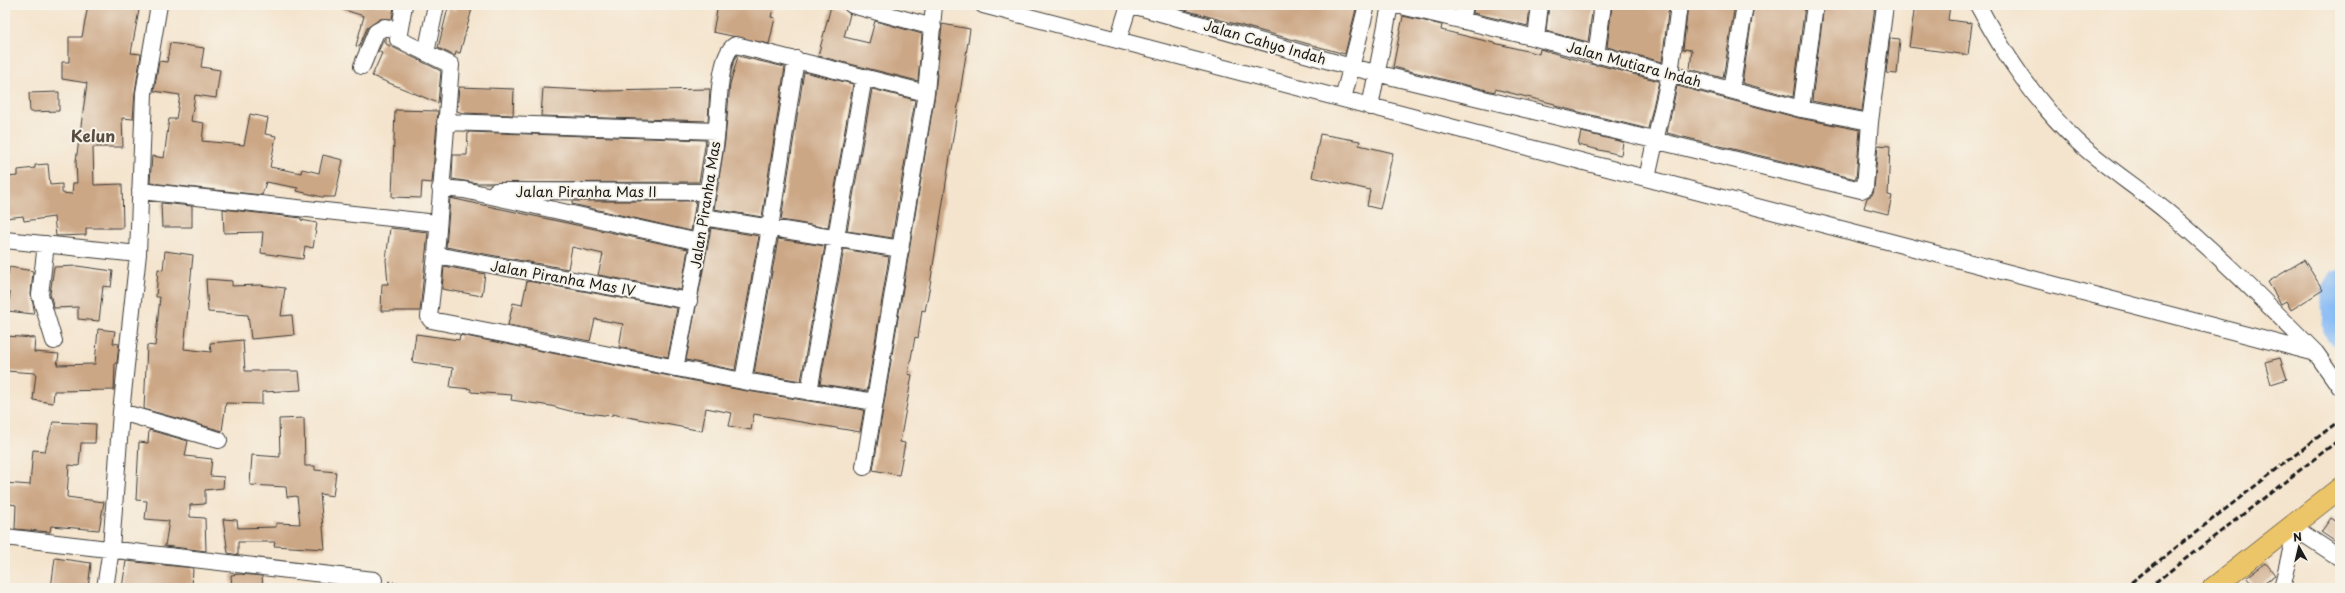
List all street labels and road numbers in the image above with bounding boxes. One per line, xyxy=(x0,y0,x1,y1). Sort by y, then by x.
street label: Jalan Cahyo Indah xyxy=(1201,14,1329,70)
street label: Jalan Mutiara Indah xyxy=(1564,36,1704,92)
street label: Jalan Piranha Mas xyxy=(685,140,725,270)
street label: Jalan Piranha Mas II xyxy=(515,181,657,202)
street label: Jalan Piranha Mas IV xyxy=(489,255,638,301)

